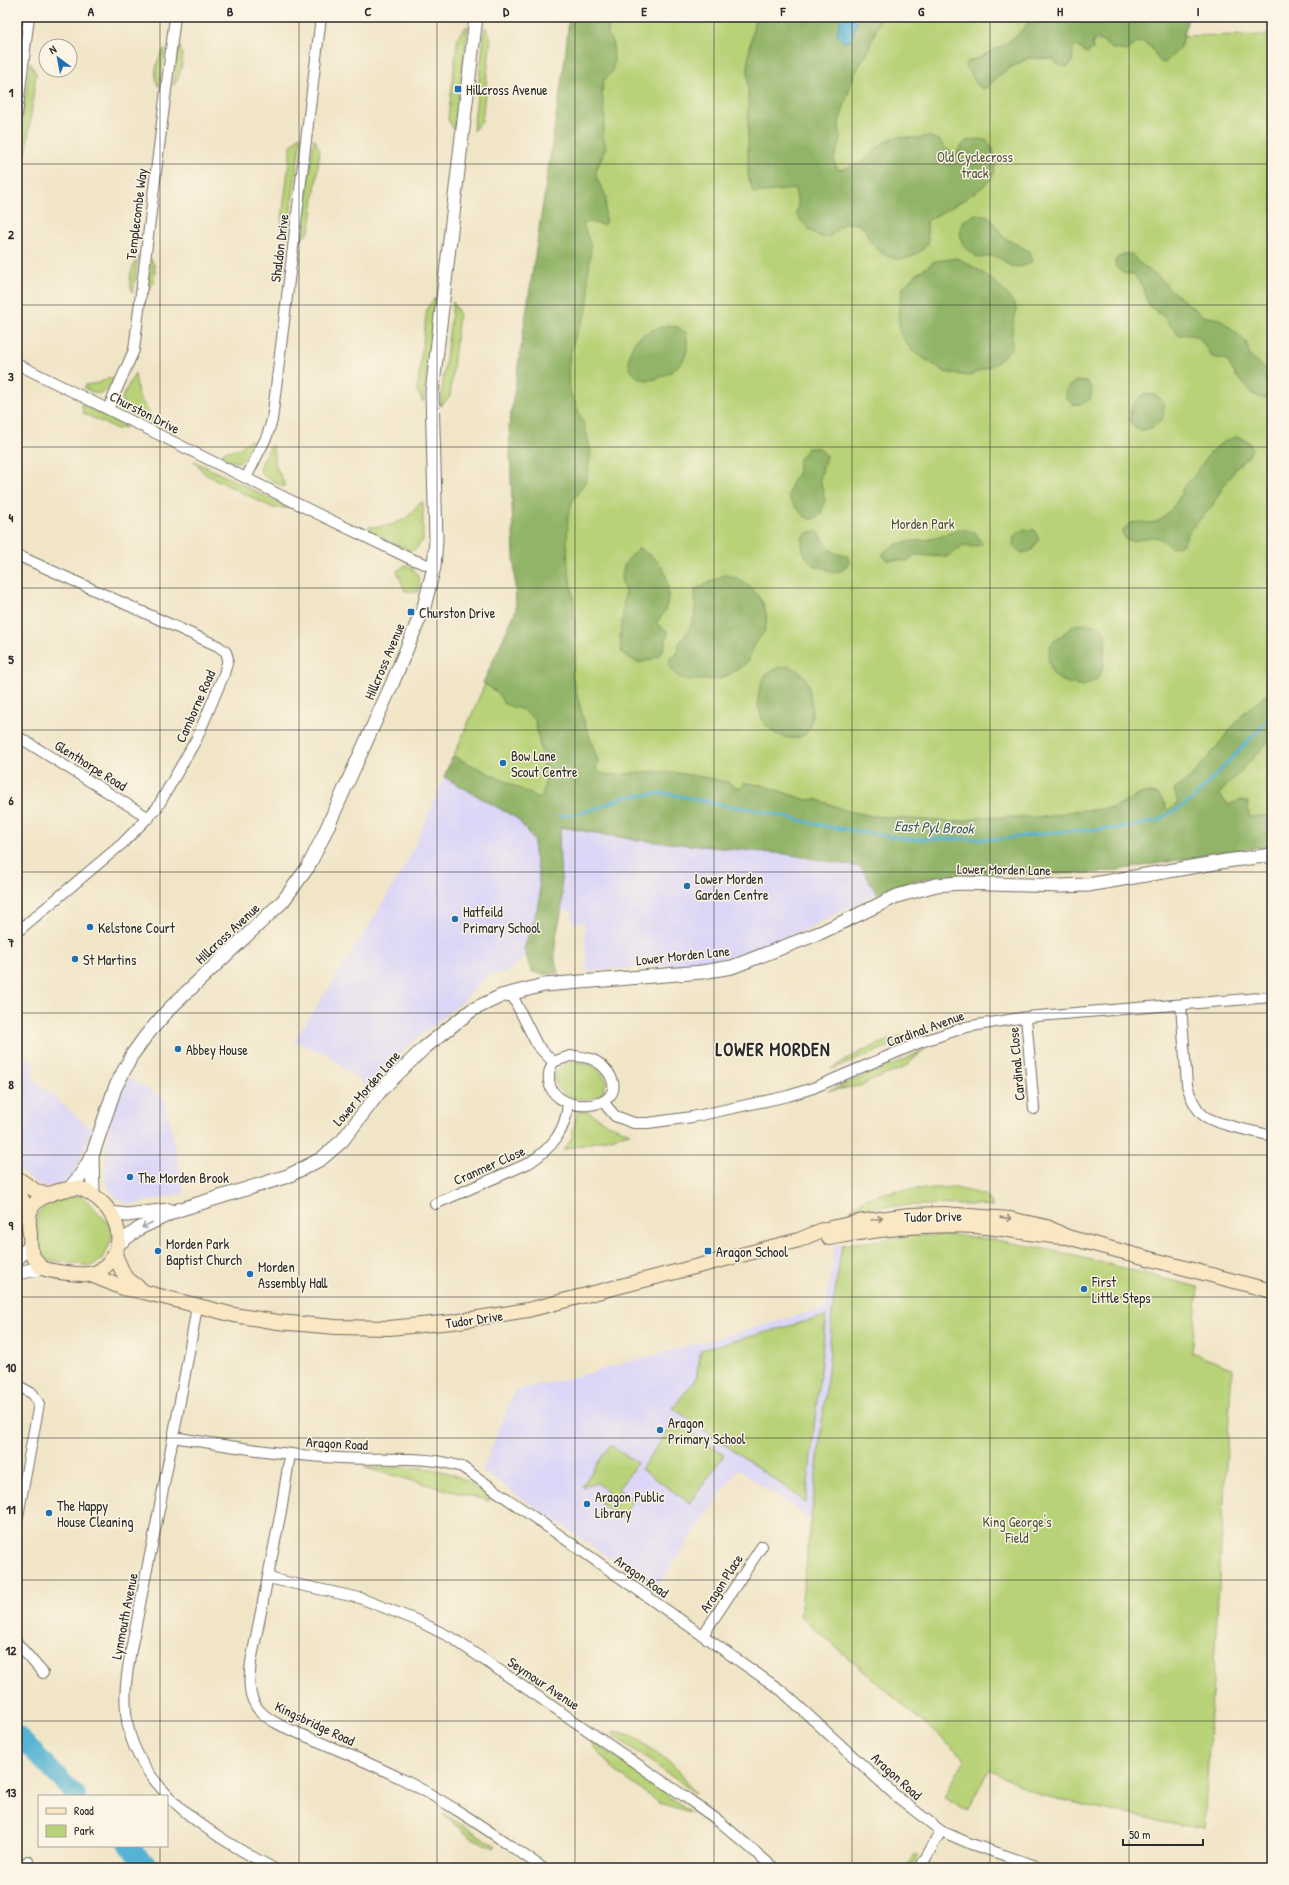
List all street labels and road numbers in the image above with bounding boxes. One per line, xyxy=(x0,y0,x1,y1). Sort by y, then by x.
street label: Templecombe Way xyxy=(121,167,152,261)
street label: Shaldon Drive xyxy=(265,212,293,283)
street label: Churston Drive xyxy=(107,386,184,438)
street label: Hillcross Avenue xyxy=(359,619,409,702)
street label: Camborne Road xyxy=(171,666,220,745)
street label: Glenthorpe Road xyxy=(51,735,131,796)
street label: Lower Morden Lane xyxy=(957,859,1052,879)
street label: Hillcross Avenue xyxy=(191,898,264,968)
street label: Lower Morden Lane xyxy=(635,941,731,969)
street label: Cardinal Avenue xyxy=(883,1005,967,1051)
street label: Cardinal Close xyxy=(1003,1026,1029,1102)
street label: Lower Morden Lane xyxy=(328,1046,404,1130)
street label: Cranmer Close xyxy=(450,1141,528,1189)
street label: Tudor Drive xyxy=(904,1206,963,1226)
street label: Tudor Drive xyxy=(444,1305,505,1332)
street label: Aragon Road xyxy=(305,1432,369,1455)
street label: Aragon Road xyxy=(611,1550,673,1603)
street label: Aragon Place xyxy=(695,1550,748,1616)
street label: Lynmouth Avenue xyxy=(106,1571,143,1661)
street label: Seymour Avenue xyxy=(504,1652,584,1715)
street label: Kingsbridge Road xyxy=(272,1696,359,1751)
street label: Aragon Road xyxy=(867,1748,927,1805)

